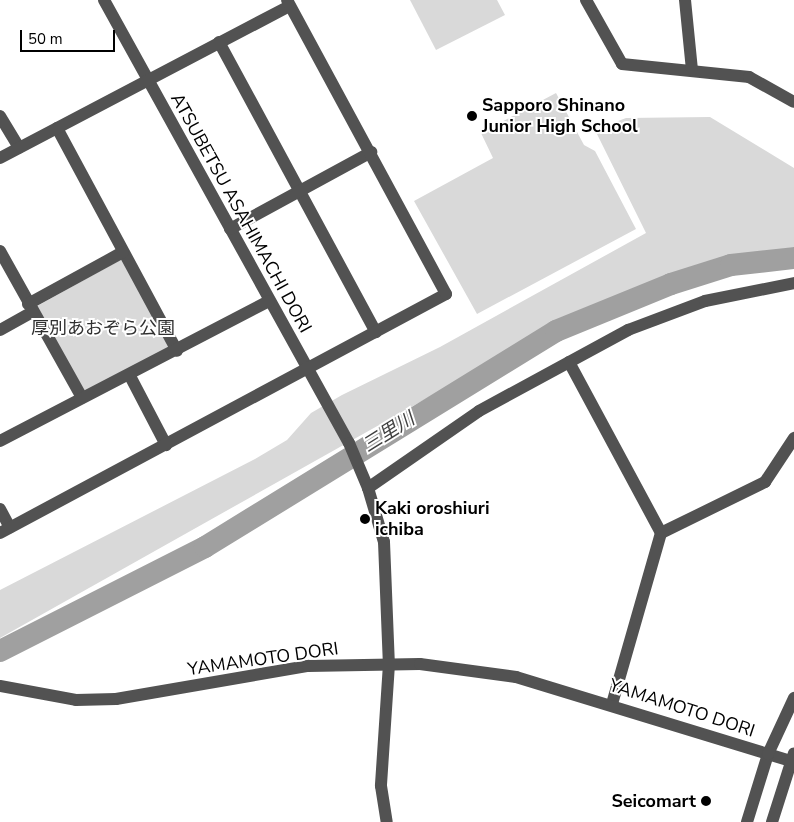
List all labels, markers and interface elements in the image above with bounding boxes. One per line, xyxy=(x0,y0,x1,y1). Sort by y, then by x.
scale bar xyxy=(22,20,118,52)
text: 50 m xyxy=(28,29,63,49)
street label: ATSUBETSU ASAHIMACHI DORI xyxy=(166,89,316,337)
place label: Sapporo Shinano Junior High School xyxy=(482,95,638,138)
marker: Sapporo Shinano Junior High School xyxy=(466,110,478,122)
park label: 厚別あおぞら公園 xyxy=(31,317,175,339)
water label: 三里川 xyxy=(359,408,419,458)
place label: Kaki oroshiuri ichiba xyxy=(375,498,490,540)
marker: Kaki oroshiuri ichiba xyxy=(359,513,371,525)
street label: YAMAMOTO DORI xyxy=(186,638,340,680)
street label: YAMAMOTO DORI xyxy=(606,674,758,742)
place label: Seicomart xyxy=(612,790,696,812)
marker: Seicomart xyxy=(700,795,712,807)

